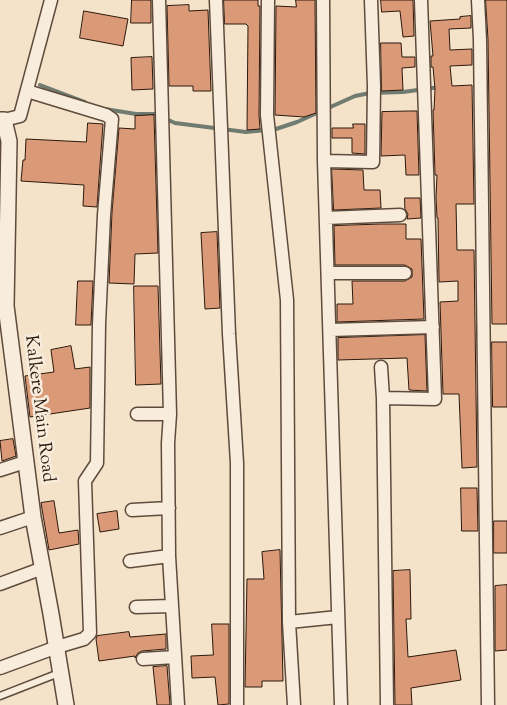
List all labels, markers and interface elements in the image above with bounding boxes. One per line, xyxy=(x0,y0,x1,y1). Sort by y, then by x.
street label: Kalkere Main Road xyxy=(18,334,58,484)

